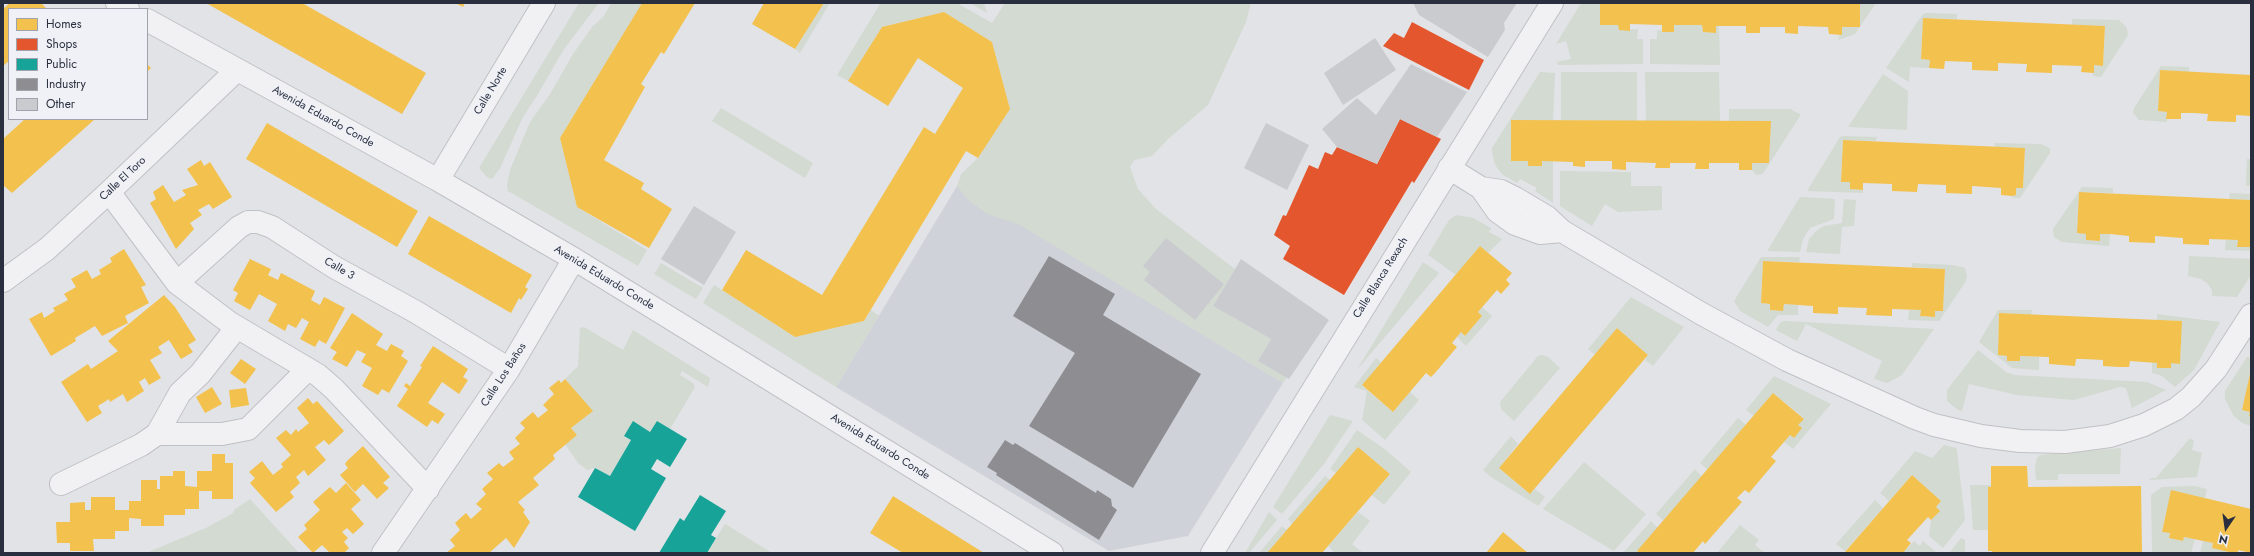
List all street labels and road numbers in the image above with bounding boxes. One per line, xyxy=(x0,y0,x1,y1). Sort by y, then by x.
street label: Calle Norte xyxy=(472,65,510,117)
street label: Avenida Eduardo Conde xyxy=(270,83,376,151)
street label: Calle El Toro xyxy=(97,154,149,204)
street label: Calle Blanca Rexach xyxy=(1351,235,1411,321)
street label: Avenida Eduardo Conde xyxy=(552,243,656,313)
street label: Calle 3 xyxy=(321,255,357,283)
street label: Calle Los Baños xyxy=(479,341,529,409)
street label: Avenida Eduardo Conde xyxy=(828,411,932,483)

